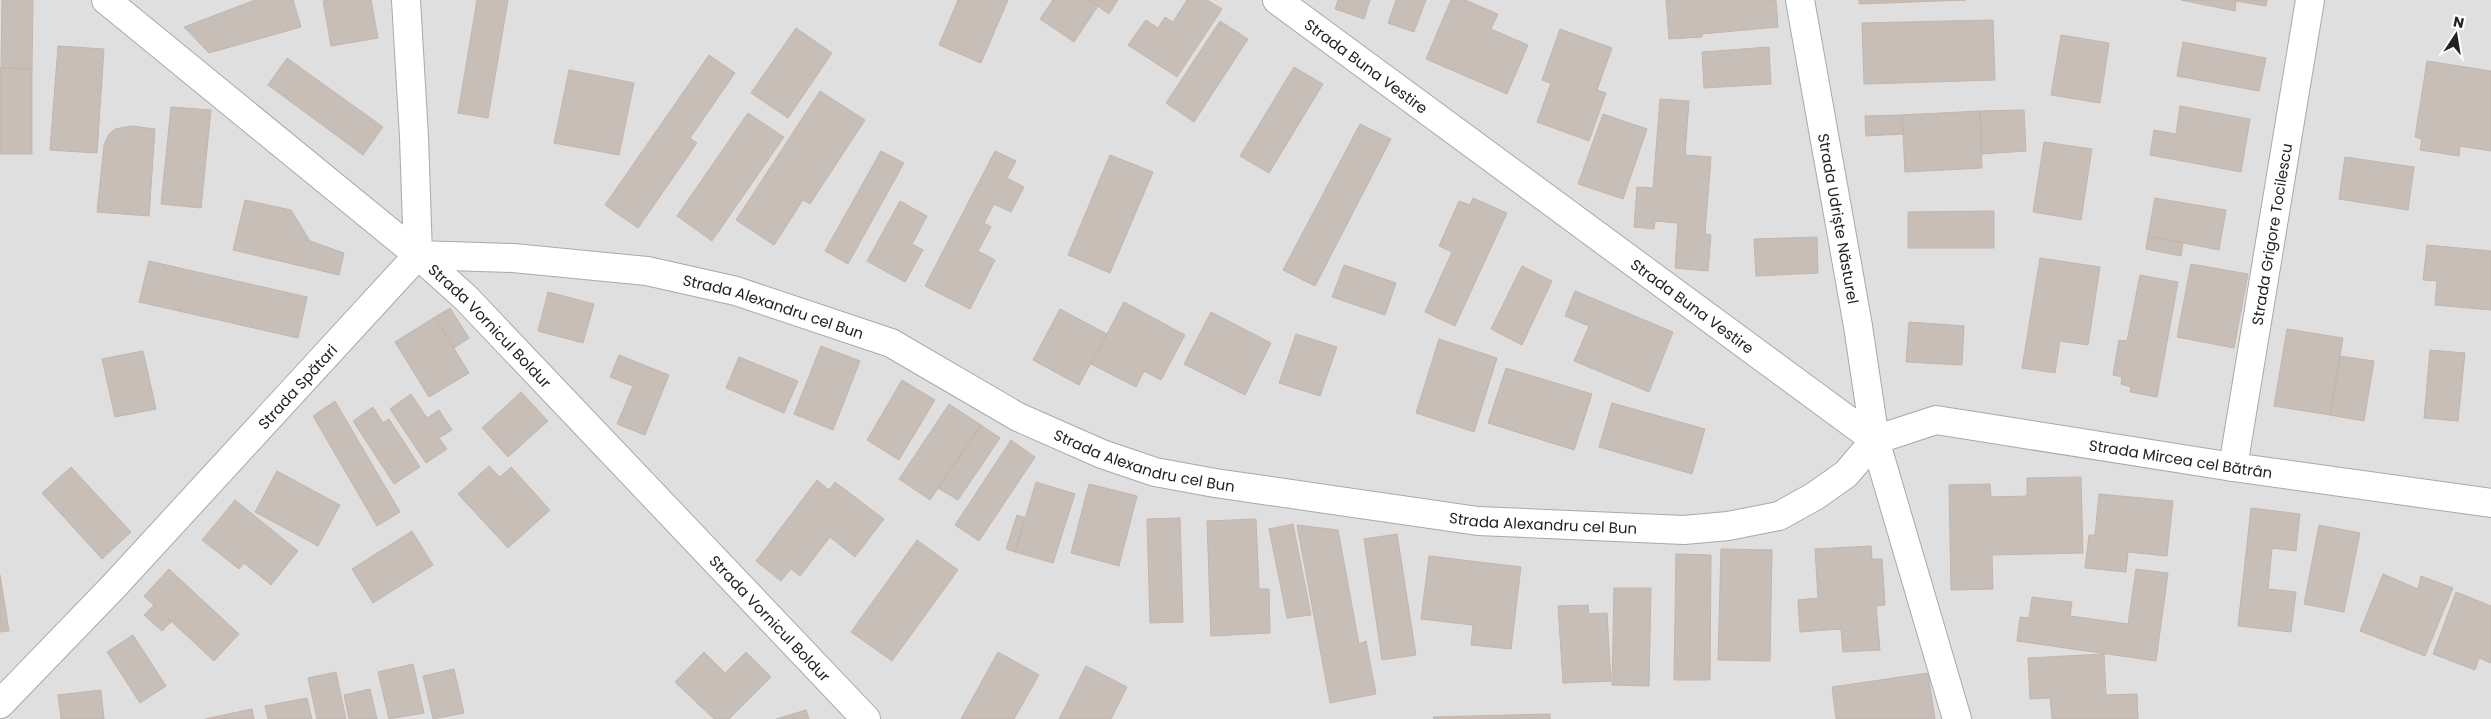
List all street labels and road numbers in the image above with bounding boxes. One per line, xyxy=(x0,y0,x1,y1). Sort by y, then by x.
street label: Strada Buna Vestire xyxy=(1300,13,1432,118)
street label: Strada Udriște Năsturel xyxy=(1813,132,1864,305)
street label: Strada Grigore Tocilescu xyxy=(2246,142,2297,327)
street label: Strada Buna Vestire xyxy=(1627,253,1759,358)
street label: Strada Vornicul Boldur xyxy=(424,259,557,393)
street label: Strada Alexandru cel Bun xyxy=(681,269,867,344)
street label: Strada Spătari xyxy=(253,339,342,433)
street label: Strada Alexandru cel Bun xyxy=(1051,424,1236,496)
street label: Strada Mircea cel Bătrân xyxy=(2088,434,2274,483)
street label: Strada Alexandru cel Bun xyxy=(1448,506,1638,538)
street label: Strada Vornicul Boldur xyxy=(705,550,836,686)

